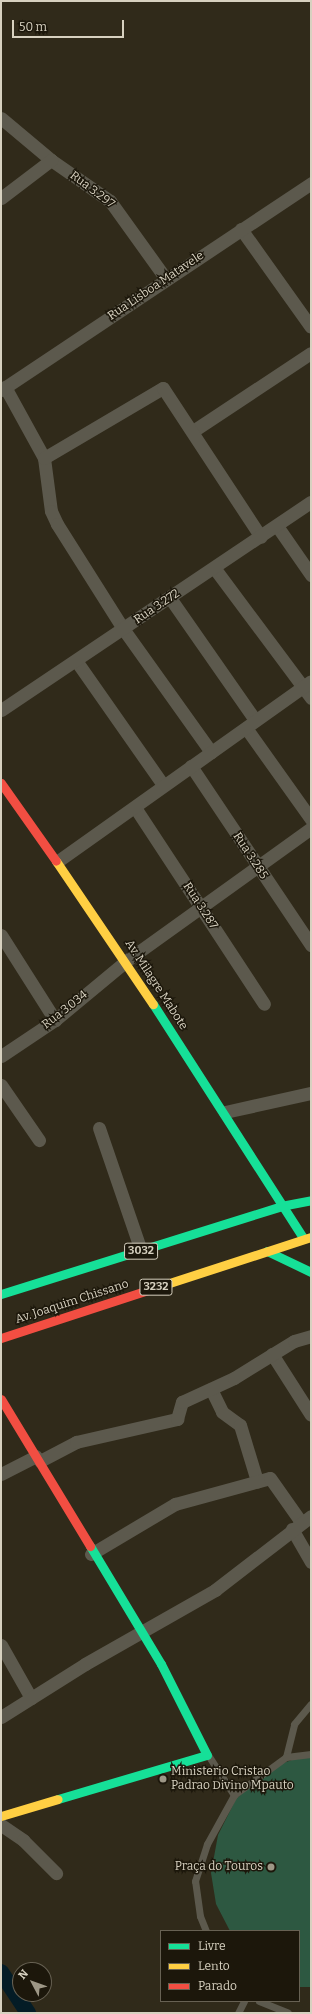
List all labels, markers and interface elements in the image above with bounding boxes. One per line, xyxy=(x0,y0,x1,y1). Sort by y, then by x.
scale bar xyxy=(14,12,126,38)
text: 50 m xyxy=(19,20,47,34)
street label: Rua 3.297 xyxy=(67,168,117,212)
street label: Rua Lisboa Matavele xyxy=(105,248,207,324)
street label: Rua 3.272 xyxy=(131,587,183,627)
street label: Rua 3.285 xyxy=(229,830,271,882)
street label: Rua 3.287 xyxy=(180,880,220,932)
street label: Av. Milagre Mabote xyxy=(121,937,191,1033)
street label: Rua 3.034 xyxy=(39,988,91,1032)
road number: 3032 xyxy=(124,1242,158,1260)
street label: Av. Joaquim Chissano xyxy=(13,1277,131,1327)
road number: 3232 xyxy=(139,1278,173,1296)
place label: Ministerio Cristao Padrao Divino Mpauto xyxy=(171,1765,294,1793)
marker: Ministerio Cristao Padrao Divino Mpauto xyxy=(158,1774,168,1784)
place label: Praça do Touros xyxy=(175,1860,263,1874)
marker: Praça do Touros xyxy=(266,1862,276,1872)
legend xyxy=(160,1930,300,2002)
text: Livre xyxy=(198,1939,226,1953)
text: Lento xyxy=(198,1959,230,1973)
north arrow xyxy=(12,1962,52,2002)
text: N xyxy=(16,1967,31,1982)
text: Parado xyxy=(198,1979,237,1993)

